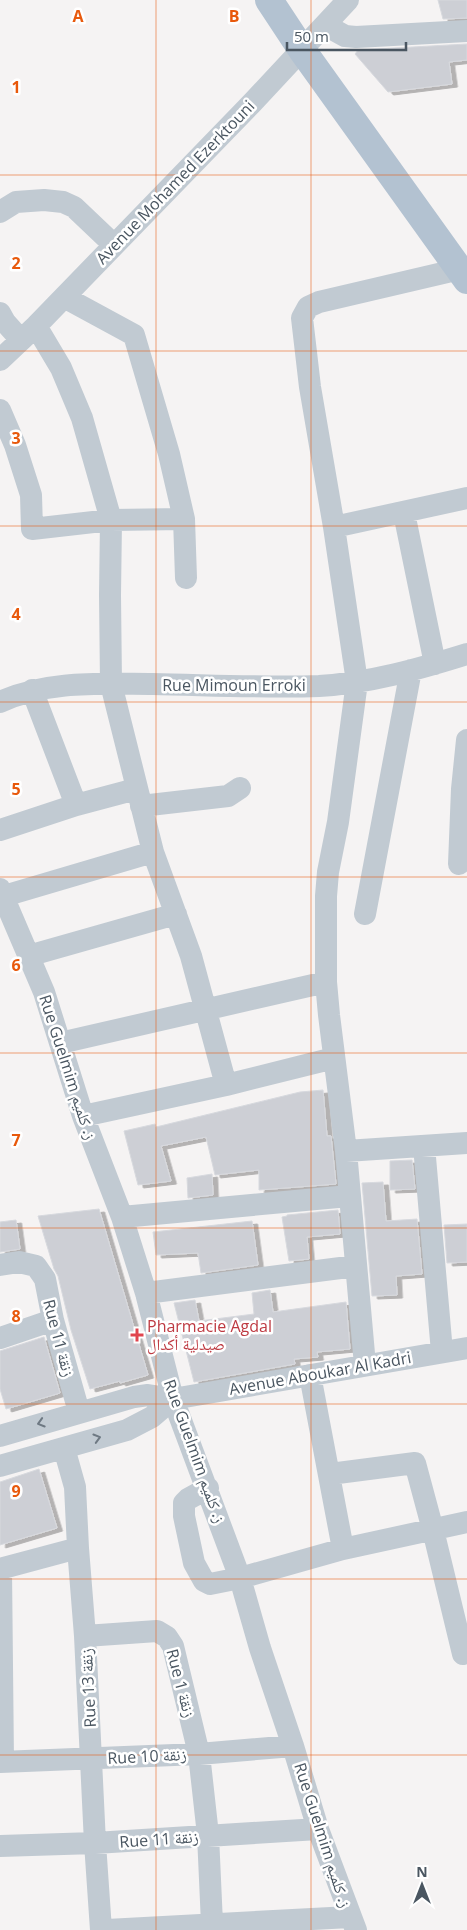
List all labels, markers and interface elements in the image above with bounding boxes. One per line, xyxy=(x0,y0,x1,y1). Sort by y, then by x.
text: A xyxy=(72,5,84,27)
text: B xyxy=(229,5,239,27)
scale bar xyxy=(287,20,406,52)
text: 50 m xyxy=(294,26,329,46)
text: 1 xyxy=(11,76,21,98)
street label: Avenue Mohamed Ezerktouni xyxy=(91,95,259,269)
text: 2 xyxy=(11,252,21,274)
text: 3 xyxy=(11,427,21,449)
text: 4 xyxy=(11,603,21,625)
street label: Rue Mimoun Erroki xyxy=(162,674,306,696)
text: 5 xyxy=(11,778,21,800)
text: 6 xyxy=(11,954,21,976)
street label: Rue Guelmim ز. كلميم xyxy=(34,992,102,1142)
text: 7 xyxy=(11,1129,21,1151)
street label: Rue 11 زنقة xyxy=(38,1297,80,1379)
text: 8 xyxy=(11,1305,21,1327)
place label: Pharmacie Agdal صيدلية أكدال xyxy=(147,1315,272,1355)
marker: Pharmacie Agdal صيدلية أكدال xyxy=(131,1329,143,1341)
street label: Avenue Aboukar Al Kadri xyxy=(227,1346,413,1400)
street label: Rue Guelmim ز. كلميم xyxy=(159,1376,231,1526)
one-way arrow xyxy=(38,1418,46,1428)
one-way arrow xyxy=(93,1434,101,1444)
text: 9 xyxy=(11,1480,21,1502)
street label: Rue 1 زنقة xyxy=(161,1646,201,1720)
street label: Rue 13 زنقة xyxy=(75,1648,101,1728)
street label: Rue 10 زنقة xyxy=(107,1743,187,1769)
street label: Rue Guelmim ز. كلميم xyxy=(289,1760,357,1910)
street label: Rue 11 زنقة xyxy=(119,1825,199,1853)
north arrow xyxy=(397,1860,447,1910)
text: N xyxy=(416,1862,428,1881)

